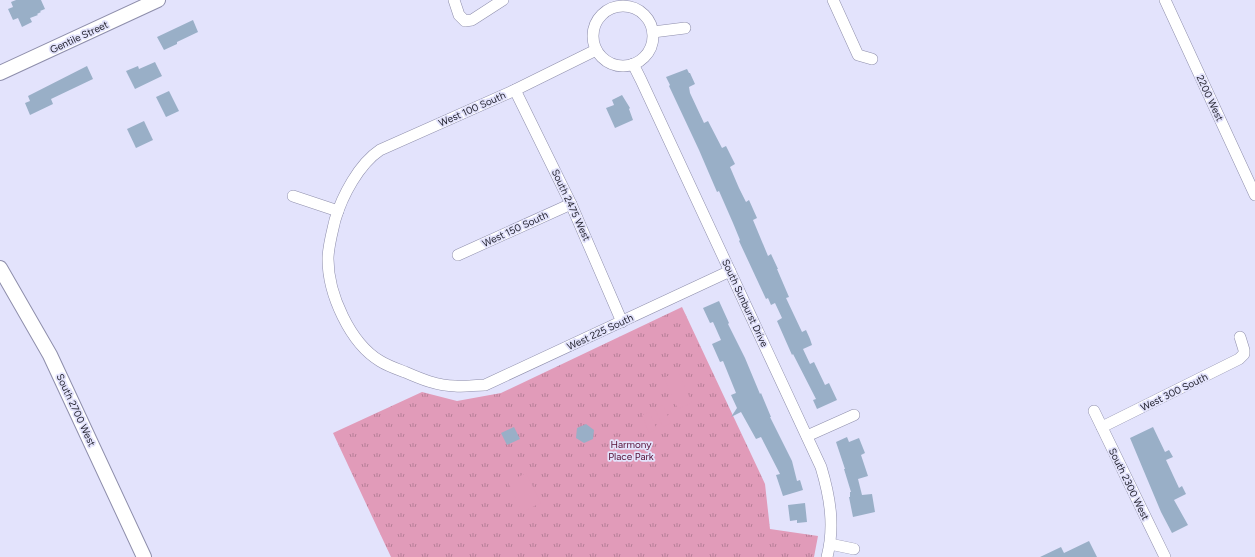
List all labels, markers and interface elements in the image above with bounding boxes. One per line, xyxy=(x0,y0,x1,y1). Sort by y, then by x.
street label: Gentile Street xyxy=(48,18,110,56)
street label: 2200 West xyxy=(1194,73,1226,123)
street label: West 100 South xyxy=(437,88,508,130)
street label: South 2475 West xyxy=(549,167,593,243)
street label: West 150 South xyxy=(480,208,550,250)
street label: South Sunburst Drive xyxy=(719,257,771,350)
street label: West 225 South xyxy=(565,311,636,353)
street label: West 300 South xyxy=(1138,370,1210,414)
street label: South 2700 West xyxy=(53,372,99,449)
park label: Harmony Place Park xyxy=(608,438,654,463)
street label: South 2300 West xyxy=(1106,446,1152,522)

